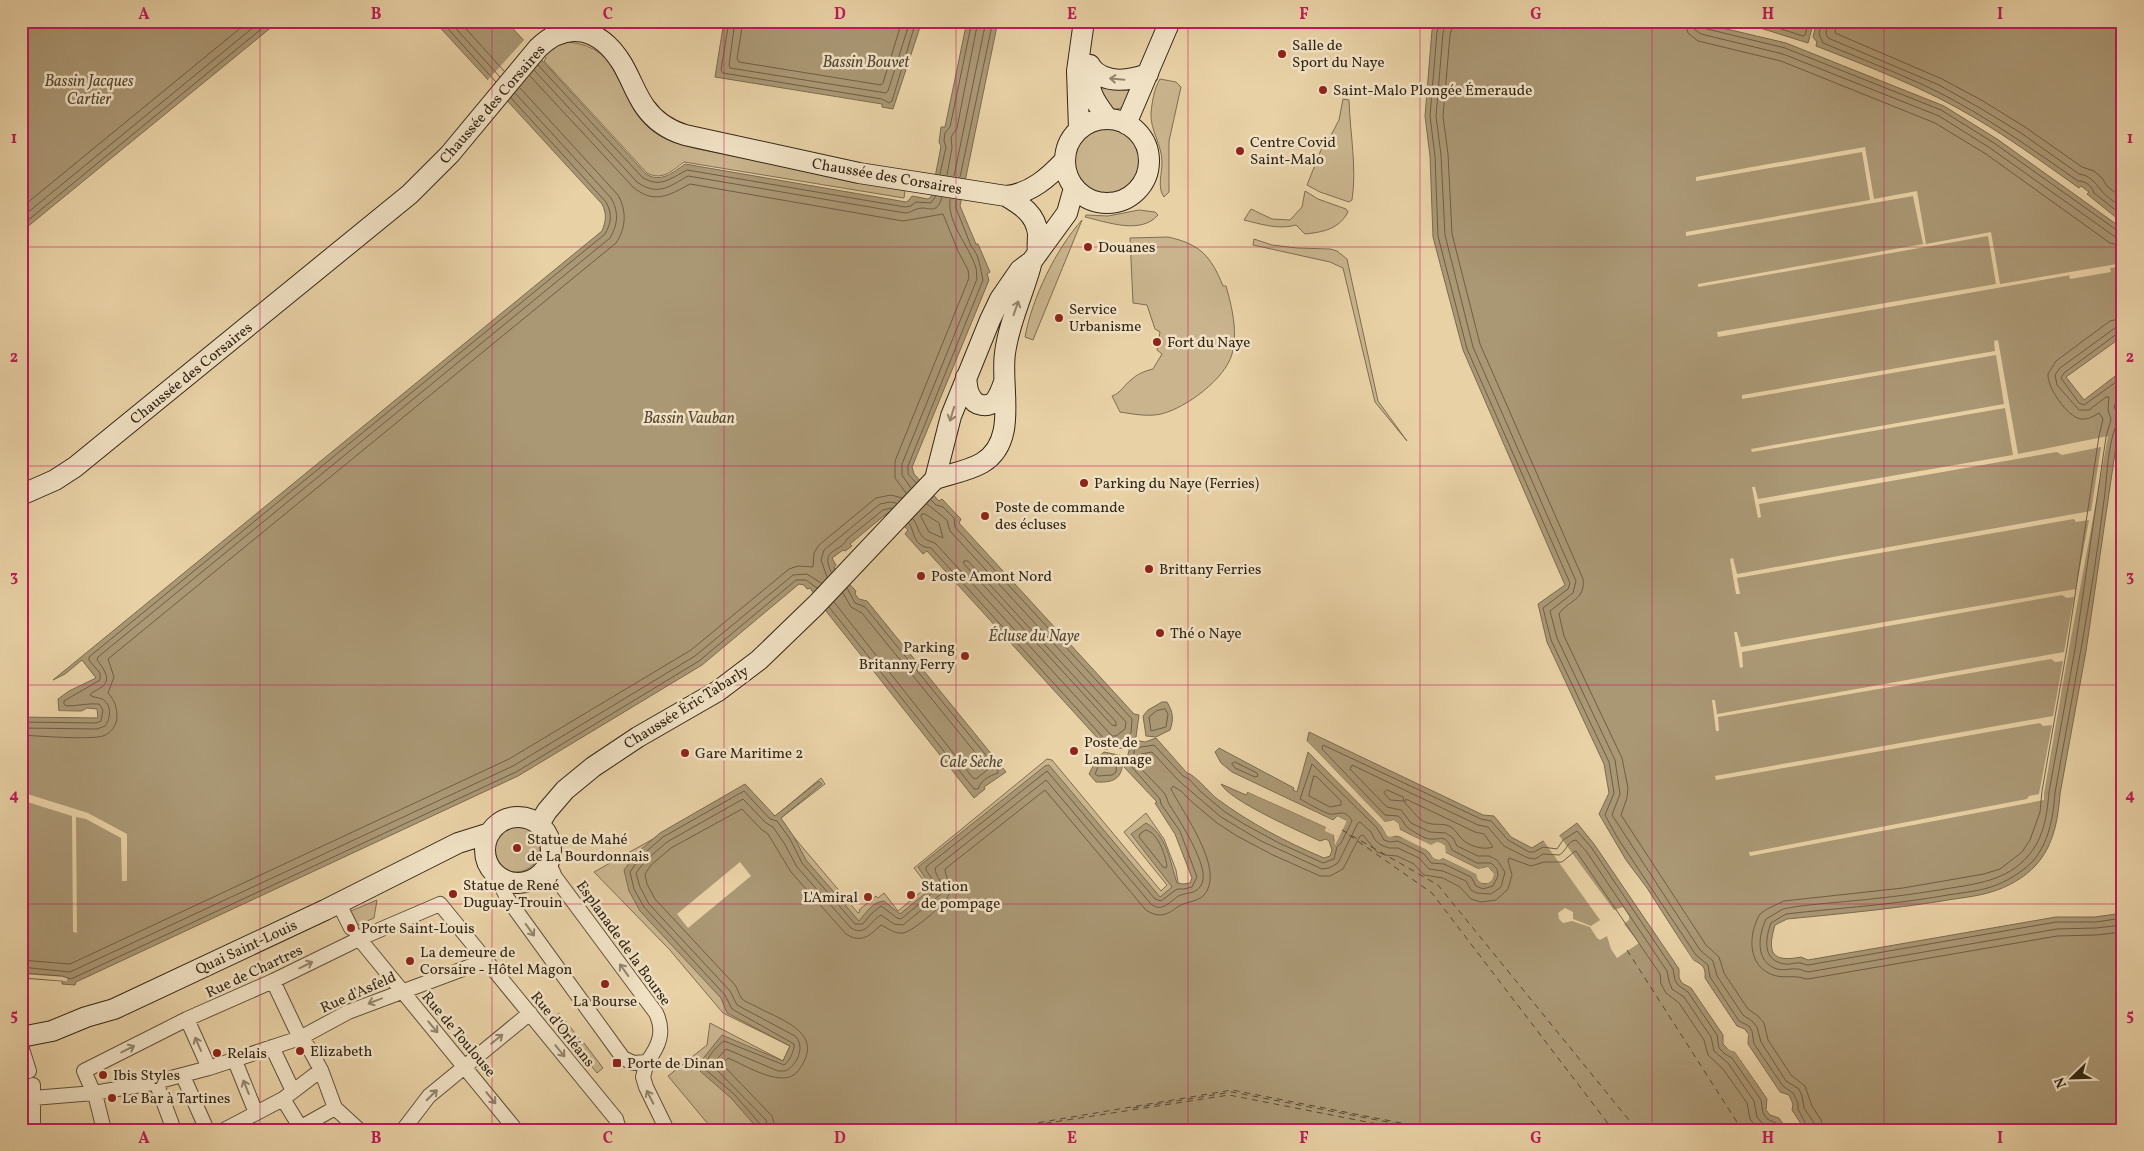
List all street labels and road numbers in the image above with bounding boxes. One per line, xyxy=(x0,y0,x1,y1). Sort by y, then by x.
street label: Chaussée des Corsaires xyxy=(435,41,551,169)
street label: Chaussée des Corsaires xyxy=(810,154,963,201)
street label: Chaussée des Corsaires xyxy=(126,318,258,430)
street label: Chaussée Éric Tabarly xyxy=(620,661,753,755)
street label: Esplanade de la Bourse xyxy=(570,877,675,1011)
street label: Quai Saint-Louis xyxy=(192,916,301,981)
street label: Rue de Chartres xyxy=(203,941,307,1004)
street label: Rue d'Asfeld xyxy=(317,967,400,1019)
street label: Rue de Toulouse xyxy=(416,988,500,1082)
street label: Rue d'Orléans xyxy=(525,988,599,1072)

